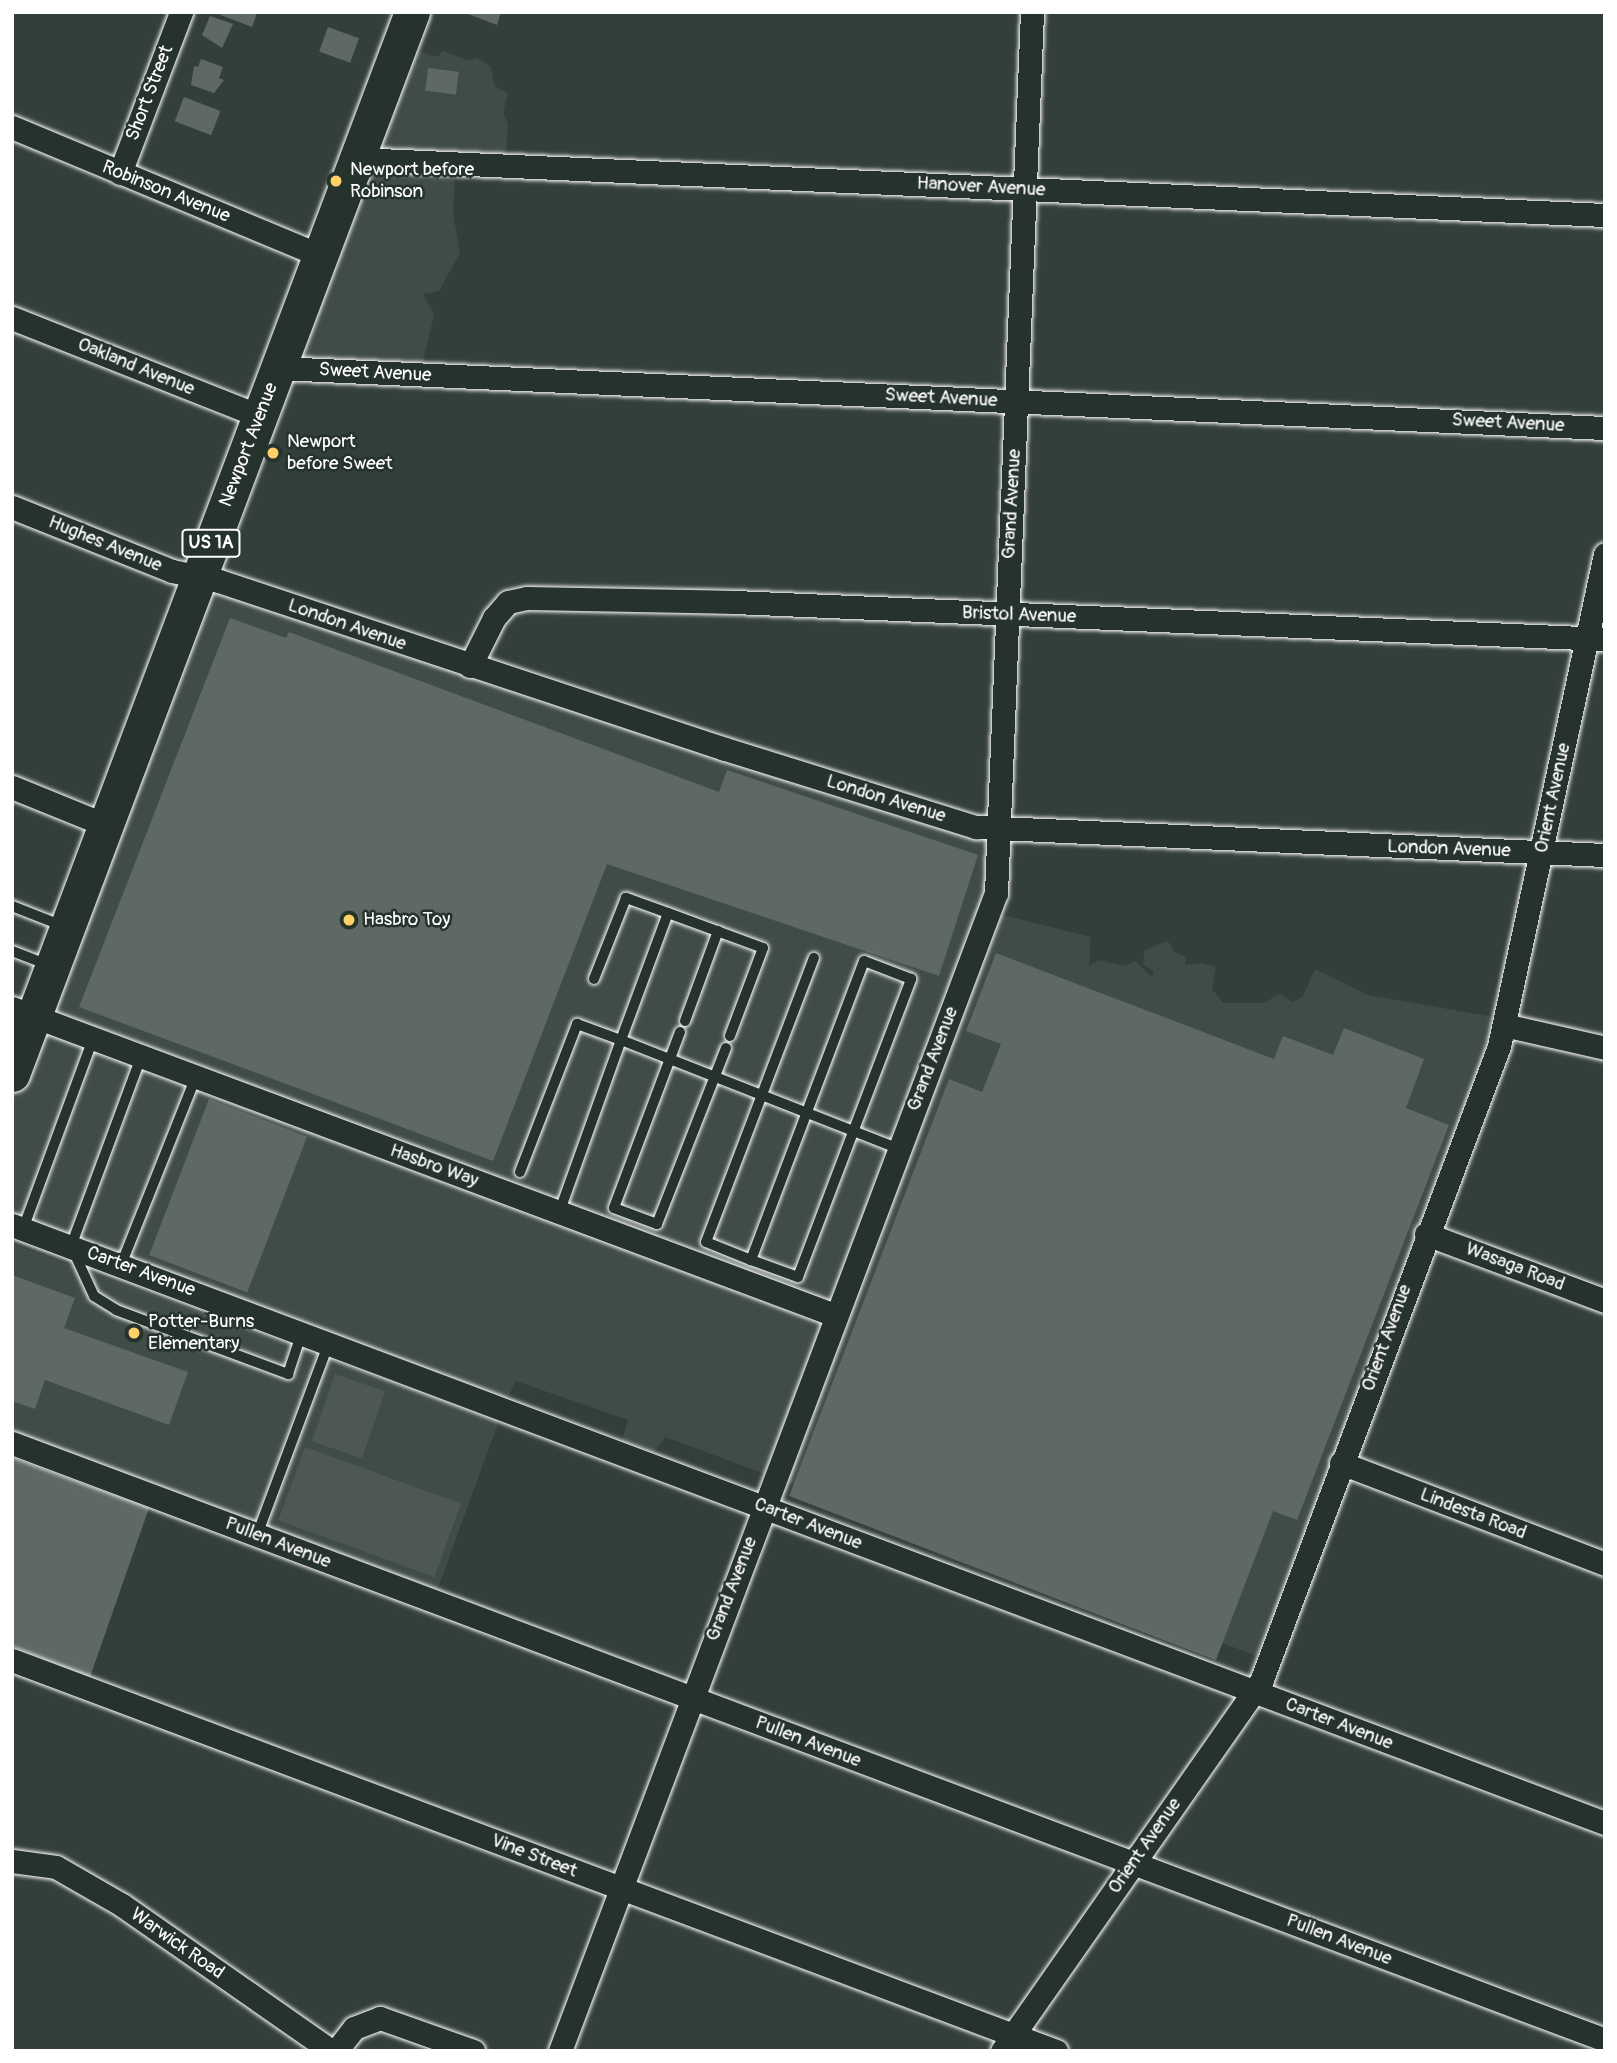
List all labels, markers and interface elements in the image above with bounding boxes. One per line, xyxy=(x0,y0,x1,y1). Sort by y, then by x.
street label: Short Street xyxy=(121,42,179,144)
street label: Robinson Avenue xyxy=(99,156,233,228)
place label: Newport before Robinson xyxy=(350,159,474,203)
street label: Hanover Avenue xyxy=(916,172,1046,202)
marker: Newport before Robinson xyxy=(328,173,344,189)
street label: Oakland Avenue xyxy=(74,333,198,401)
street label: Sweet Avenue xyxy=(318,359,432,387)
street label: Newport Avenue xyxy=(215,380,283,510)
street label: Sweet Avenue xyxy=(884,384,998,412)
street label: Sweet Avenue xyxy=(1451,409,1565,437)
place label: Newport before Sweet xyxy=(287,431,393,475)
marker: Newport before Sweet xyxy=(265,445,281,461)
street label: Grand Avenue xyxy=(998,448,1026,560)
street label: Hughes Avenue xyxy=(45,511,165,577)
road number: US 1A xyxy=(181,528,241,558)
street label: London Avenue xyxy=(285,594,409,656)
street label: Bristol Avenue xyxy=(961,602,1077,628)
street label: Orient Avenue xyxy=(1530,741,1576,855)
street label: London Avenue xyxy=(824,770,948,828)
street label: London Avenue xyxy=(1387,835,1511,863)
place label: Hasbro Toy xyxy=(363,909,450,931)
marker: Hasbro Toy xyxy=(341,912,357,928)
street label: Grand Avenue xyxy=(903,1003,963,1115)
street label: Hasbro Way xyxy=(387,1139,481,1193)
street label: Wasaga Road xyxy=(1462,1238,1568,1296)
street label: Carter Avenue xyxy=(84,1242,198,1302)
street label: Orient Avenue xyxy=(1357,1281,1417,1395)
place label: Potter-Burns Elementary xyxy=(148,1311,254,1355)
marker: Potter-Burns Elementary xyxy=(126,1325,142,1341)
street label: Lindesta Road xyxy=(1417,1483,1529,1545)
street label: Carter Avenue xyxy=(751,1493,865,1555)
street label: Pullen Avenue xyxy=(222,1512,334,1574)
street label: Grand Avenue xyxy=(702,1533,762,1645)
street label: Carter Avenue xyxy=(1282,1693,1396,1755)
street label: Pullen Avenue xyxy=(752,1711,864,1773)
street label: Orient Avenue xyxy=(1104,1794,1186,1898)
street label: Vine Street xyxy=(488,1829,580,1883)
street label: Warwick Road xyxy=(126,1903,228,1985)
street label: Pullen Avenue xyxy=(1283,1909,1395,1971)

